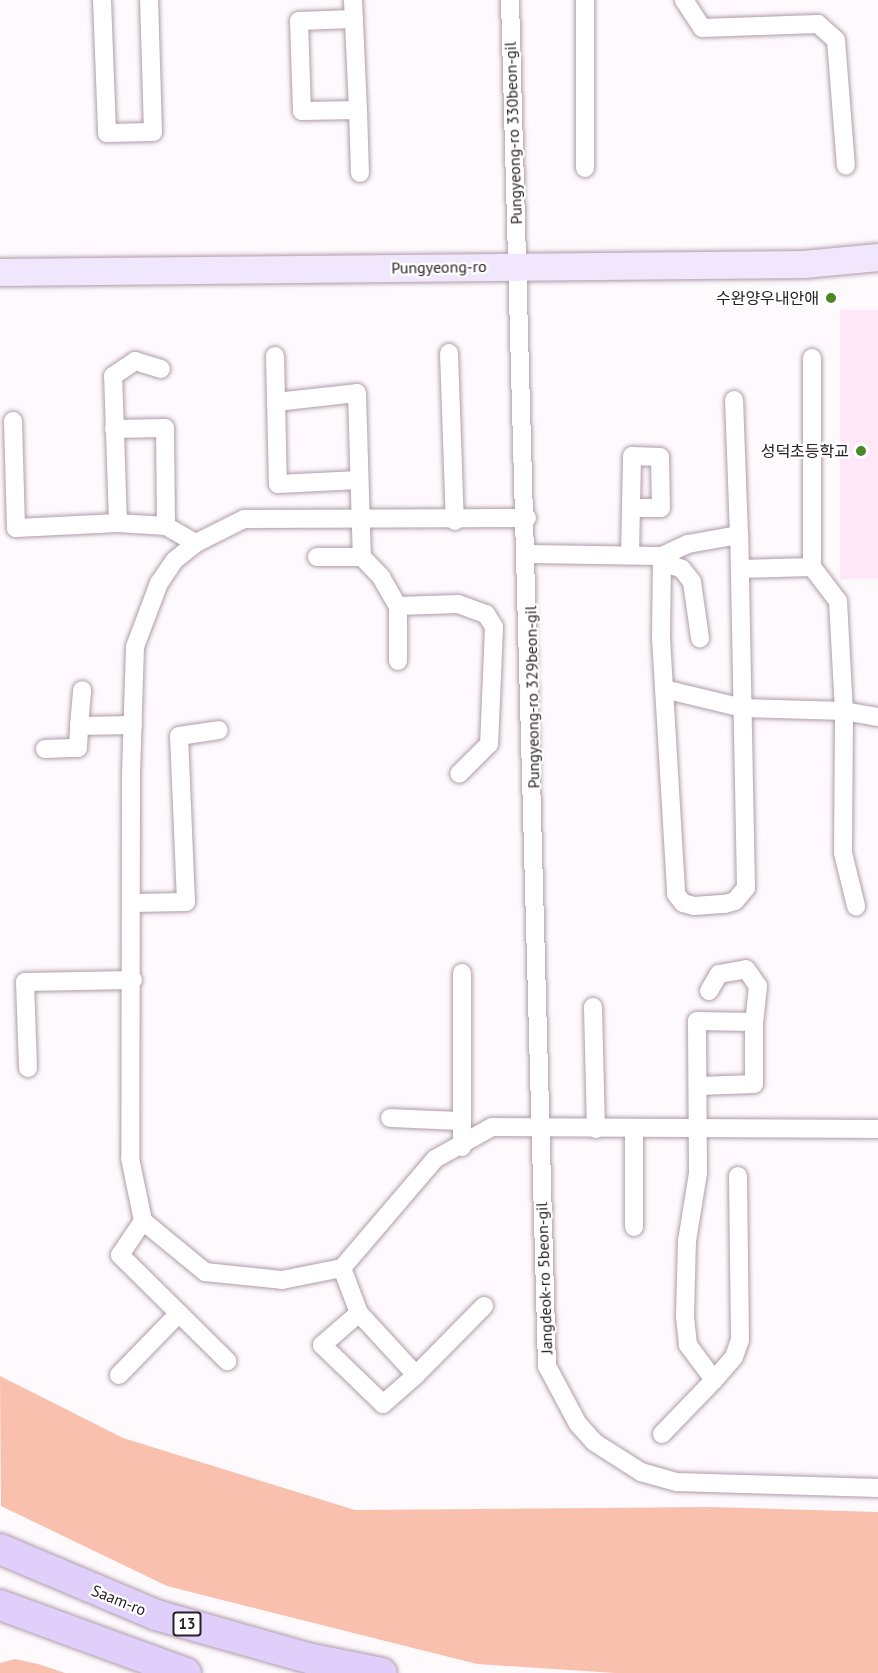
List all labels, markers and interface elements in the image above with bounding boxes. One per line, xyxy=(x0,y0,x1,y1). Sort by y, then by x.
street label: Pungyeong-ro 330beon-gil xyxy=(500,41,526,225)
street label: Pungyeong-ro xyxy=(391,257,487,277)
place label: 수완양우내안애 xyxy=(716,288,819,308)
marker: 수완양우내안애 xyxy=(824,291,838,305)
place label: 성덕초등학교 xyxy=(761,441,849,461)
marker: 성덕초등학교 xyxy=(854,444,868,458)
street label: Pungyeong-ro 329beon-gil xyxy=(521,605,543,789)
street label: Jangdeok-ro 5beon-gil xyxy=(532,1202,556,1354)
street label: Saam-ro xyxy=(89,1580,149,1620)
road number: 13 xyxy=(172,1612,202,1636)

